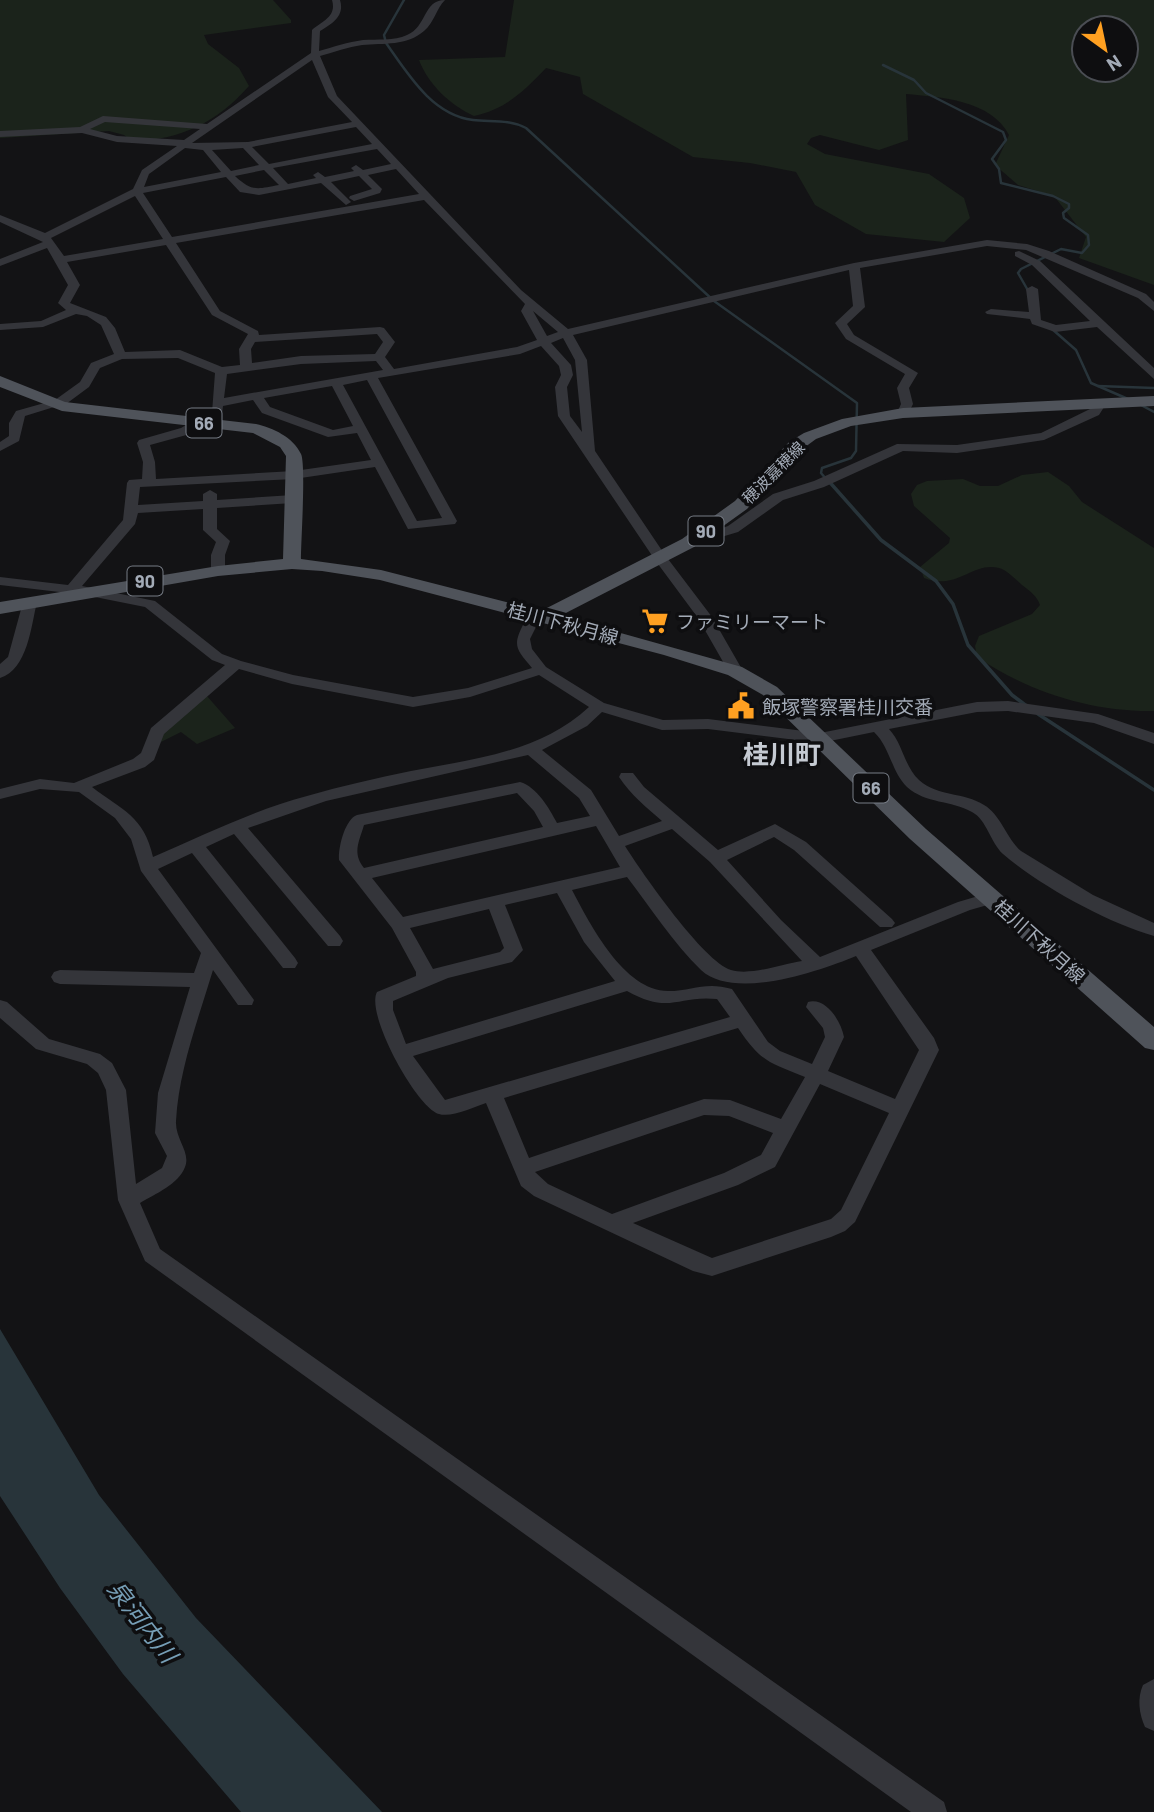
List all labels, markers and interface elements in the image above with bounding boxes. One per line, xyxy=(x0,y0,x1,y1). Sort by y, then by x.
north arrow xyxy=(1070,14,1140,84)
text: N xyxy=(1103,51,1126,77)
road number: 66 xyxy=(186,408,222,438)
street label: 穂波嘉穂線 xyxy=(738,437,808,507)
road number: 90 xyxy=(688,516,724,546)
road number: 90 xyxy=(128,566,162,596)
street label: 桂川下秋月線 xyxy=(505,597,621,649)
supermarket icon: ファミリーマート xyxy=(640,606,670,636)
place label: ファミリーマート xyxy=(676,610,828,633)
public building icon: 飯塚警察署桂川交番 xyxy=(726,691,756,721)
place label: 飯塚警察署桂川交番 xyxy=(762,695,933,718)
district label: 桂川町 xyxy=(743,738,821,769)
road number: 66 xyxy=(854,774,888,802)
street label: 桂川下秋月線 xyxy=(990,894,1090,988)
water label: 泉河内川 xyxy=(102,1574,186,1670)

